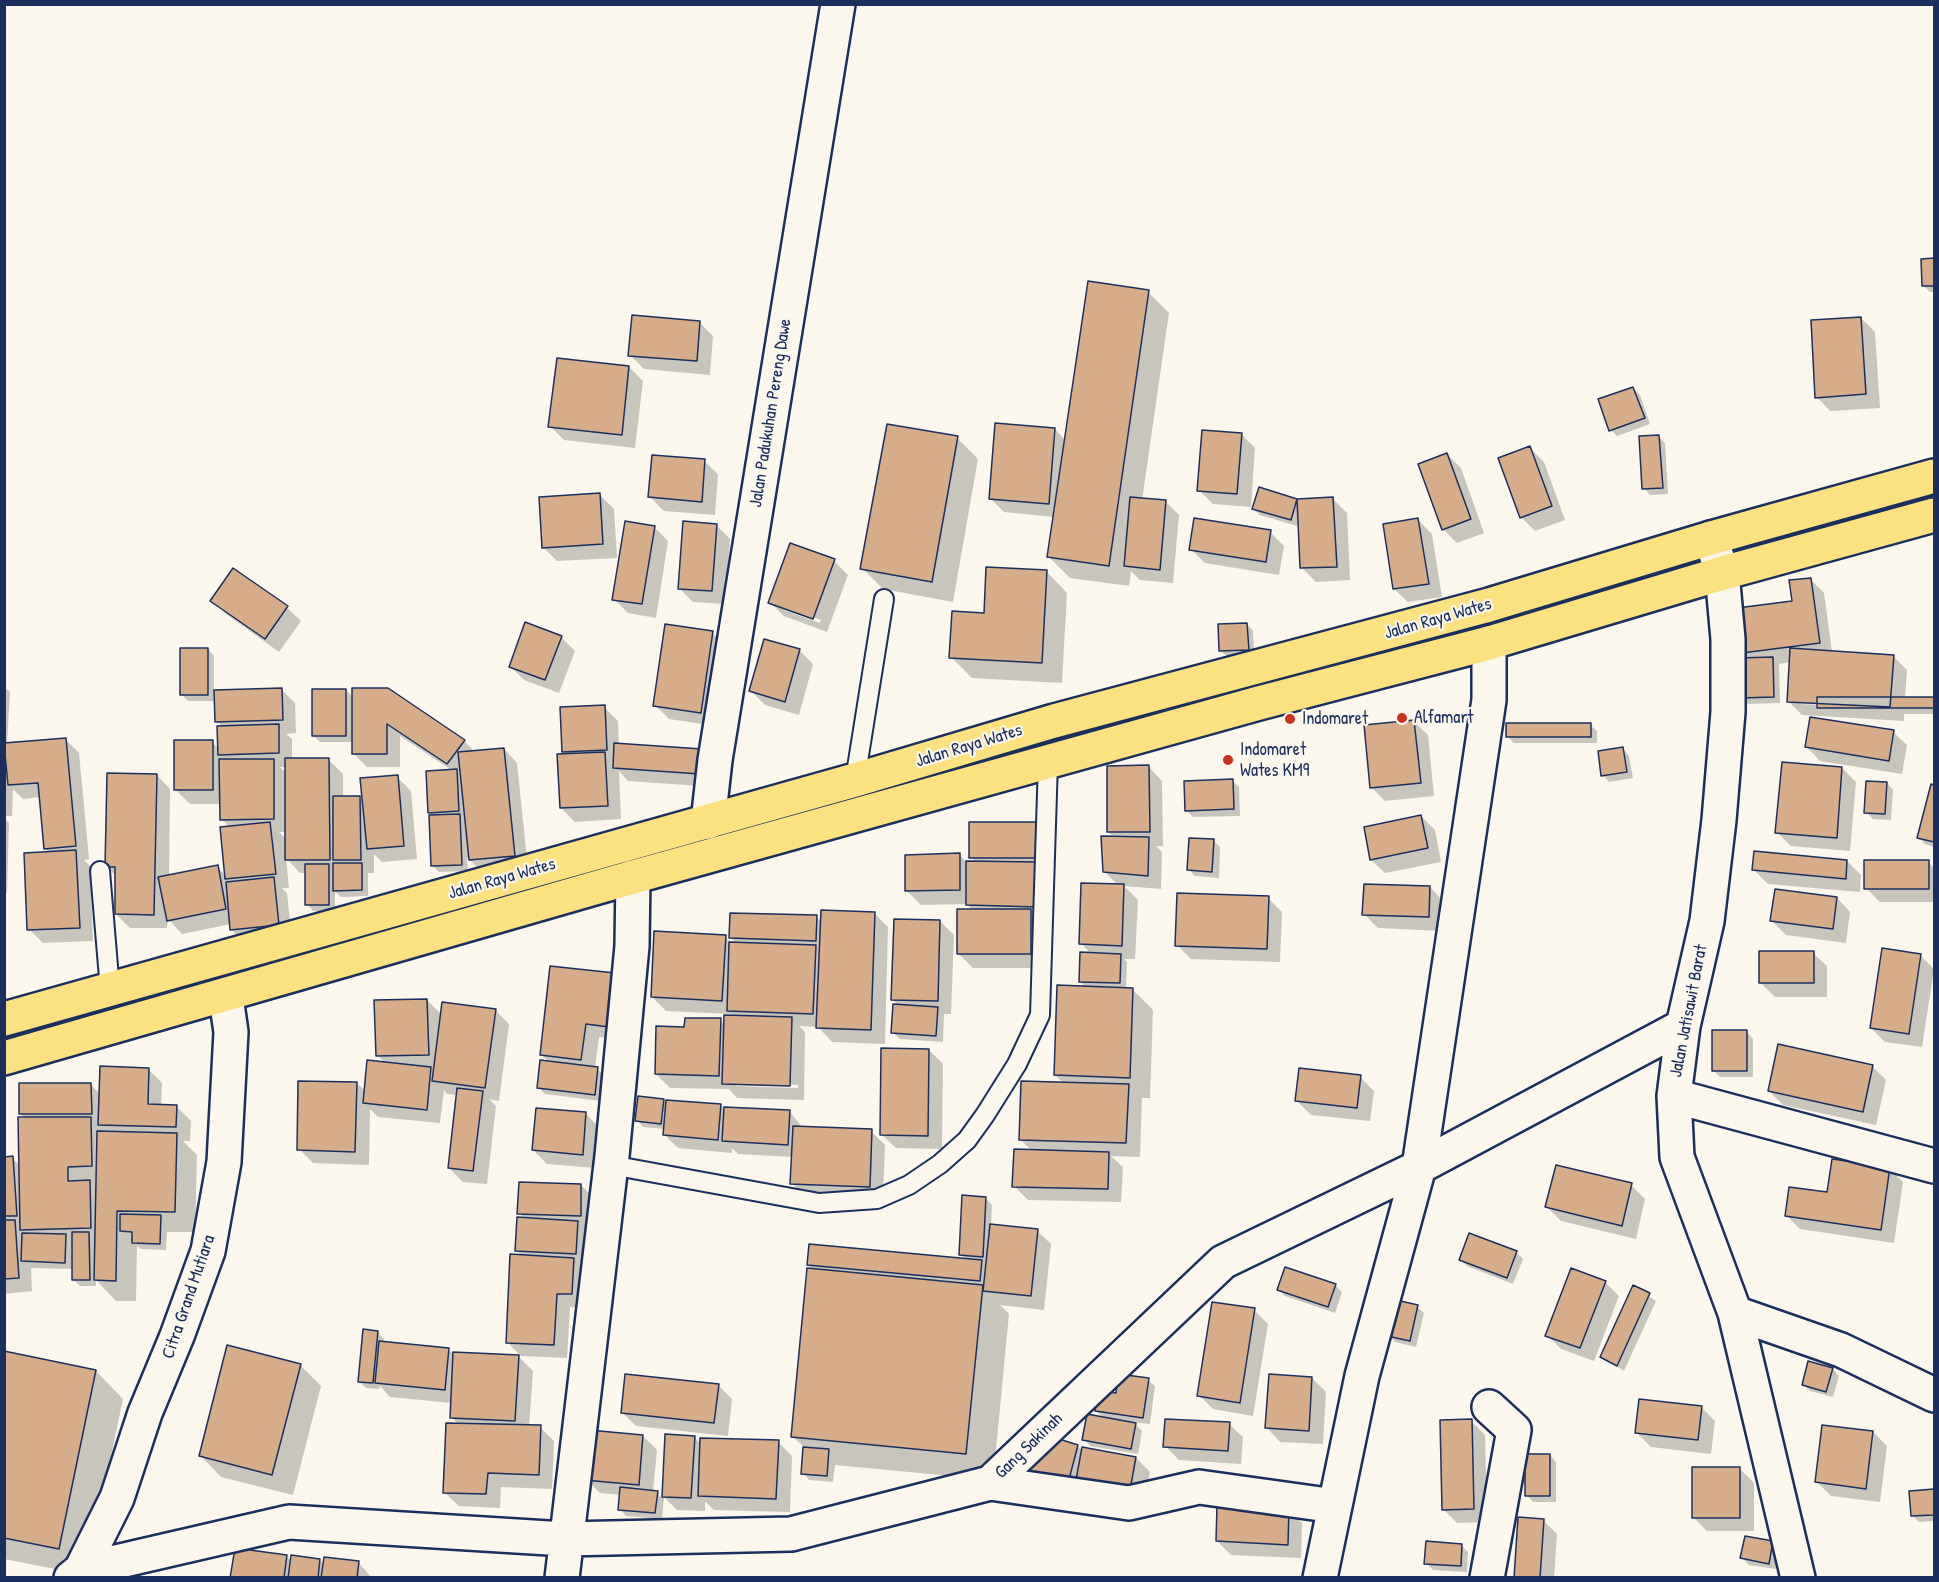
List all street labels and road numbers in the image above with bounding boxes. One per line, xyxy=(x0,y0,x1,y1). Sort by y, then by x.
street label: Jalan Padukuhan Pereng Dawe xyxy=(745,317,797,509)
street label: Jalan Raya Wates xyxy=(1382,593,1494,645)
street label: Jalan Raya Wates xyxy=(913,720,1025,772)
street label: Jalan Raya Wates xyxy=(446,853,558,905)
street label: Jalan Jatisawit Barat xyxy=(1666,943,1712,1079)
street label: Citra Grand Mutiara xyxy=(158,1232,220,1362)
street label: Gang Sakinah xyxy=(991,1409,1067,1483)

